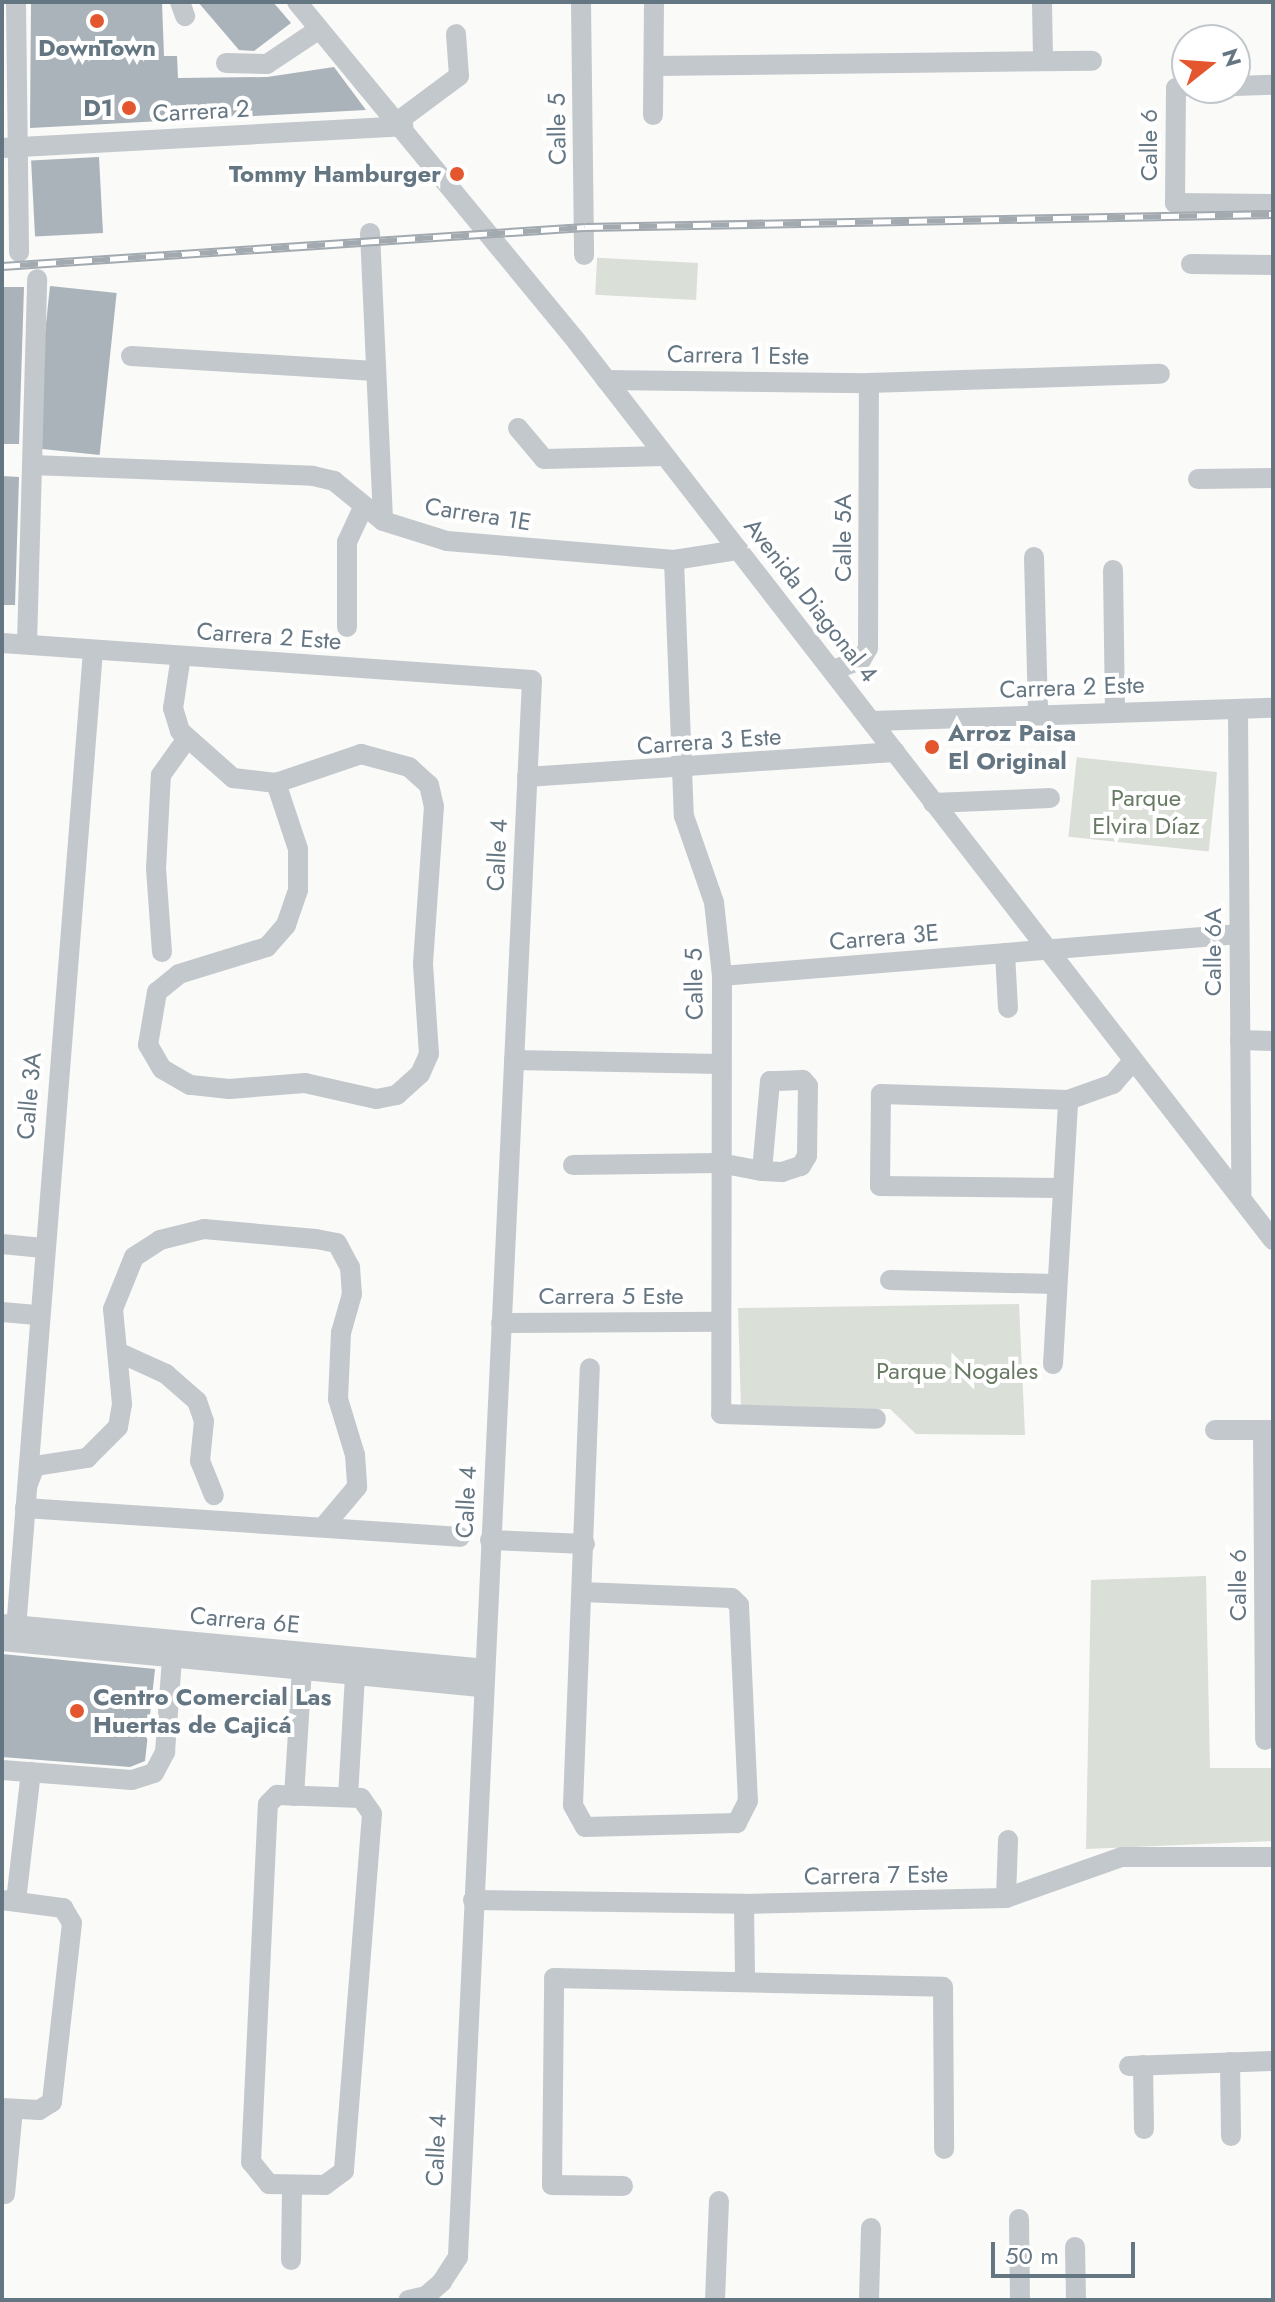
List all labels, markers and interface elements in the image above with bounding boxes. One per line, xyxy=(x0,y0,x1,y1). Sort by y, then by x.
marker: DownTown xyxy=(88,12,106,30)
north arrow xyxy=(1171,24,1251,104)
place label: DownTown xyxy=(38,34,156,62)
text: N xyxy=(1214,45,1250,71)
street label: Calle 5 xyxy=(542,93,572,165)
place label: D1 xyxy=(83,94,113,122)
street label: Carrera 2 xyxy=(152,94,250,128)
marker: D1 xyxy=(120,99,138,117)
street label: Calle 6 xyxy=(1135,109,1163,181)
place label: Tommy Hamburger xyxy=(229,160,441,188)
marker: Tommy Hamburger xyxy=(448,165,466,183)
street label: Carrera 1 Este xyxy=(667,339,809,371)
street label: Carrera 1E xyxy=(423,491,533,537)
street label: Calle 5A xyxy=(829,494,857,582)
street label: Avenida Diagonal 4 xyxy=(738,512,884,688)
street label: Carrera 2 Este xyxy=(196,617,342,655)
street label: Carrera 2 Este xyxy=(999,670,1145,704)
place label: Arroz Paisa El Original xyxy=(948,719,1076,775)
street label: Carrera 3 Este xyxy=(636,722,782,760)
marker: Arroz Paisa El Original xyxy=(923,738,941,756)
park label: Parque Elvira Díaz xyxy=(1092,784,1200,840)
street label: Calle 4 xyxy=(481,818,513,892)
street label: Calle 6A xyxy=(1199,908,1227,996)
street label: Carrera 3E xyxy=(828,918,940,956)
street label: Calle 5 xyxy=(679,948,709,1020)
street label: Calle 3A xyxy=(11,1051,47,1141)
street label: Carrera 5 Este xyxy=(538,1282,684,1310)
park label: Parque Nogales xyxy=(876,1357,1038,1385)
street label: Calle 4 xyxy=(450,1465,482,1539)
street label: Calle 6 xyxy=(1224,1549,1252,1621)
street label: Carrera 6E xyxy=(189,1601,301,1639)
place label: Centro Comercial Las Huertas de Cajicá xyxy=(93,1683,331,1739)
marker: Centro Comercial Las Huertas de Cajicá xyxy=(68,1702,86,1720)
street label: Carrera 7 Este xyxy=(804,1859,948,1891)
street label: Calle 4 xyxy=(420,2113,452,2187)
scale bar xyxy=(995,2226,1139,2276)
text: 50 m xyxy=(1005,2238,1059,2273)

